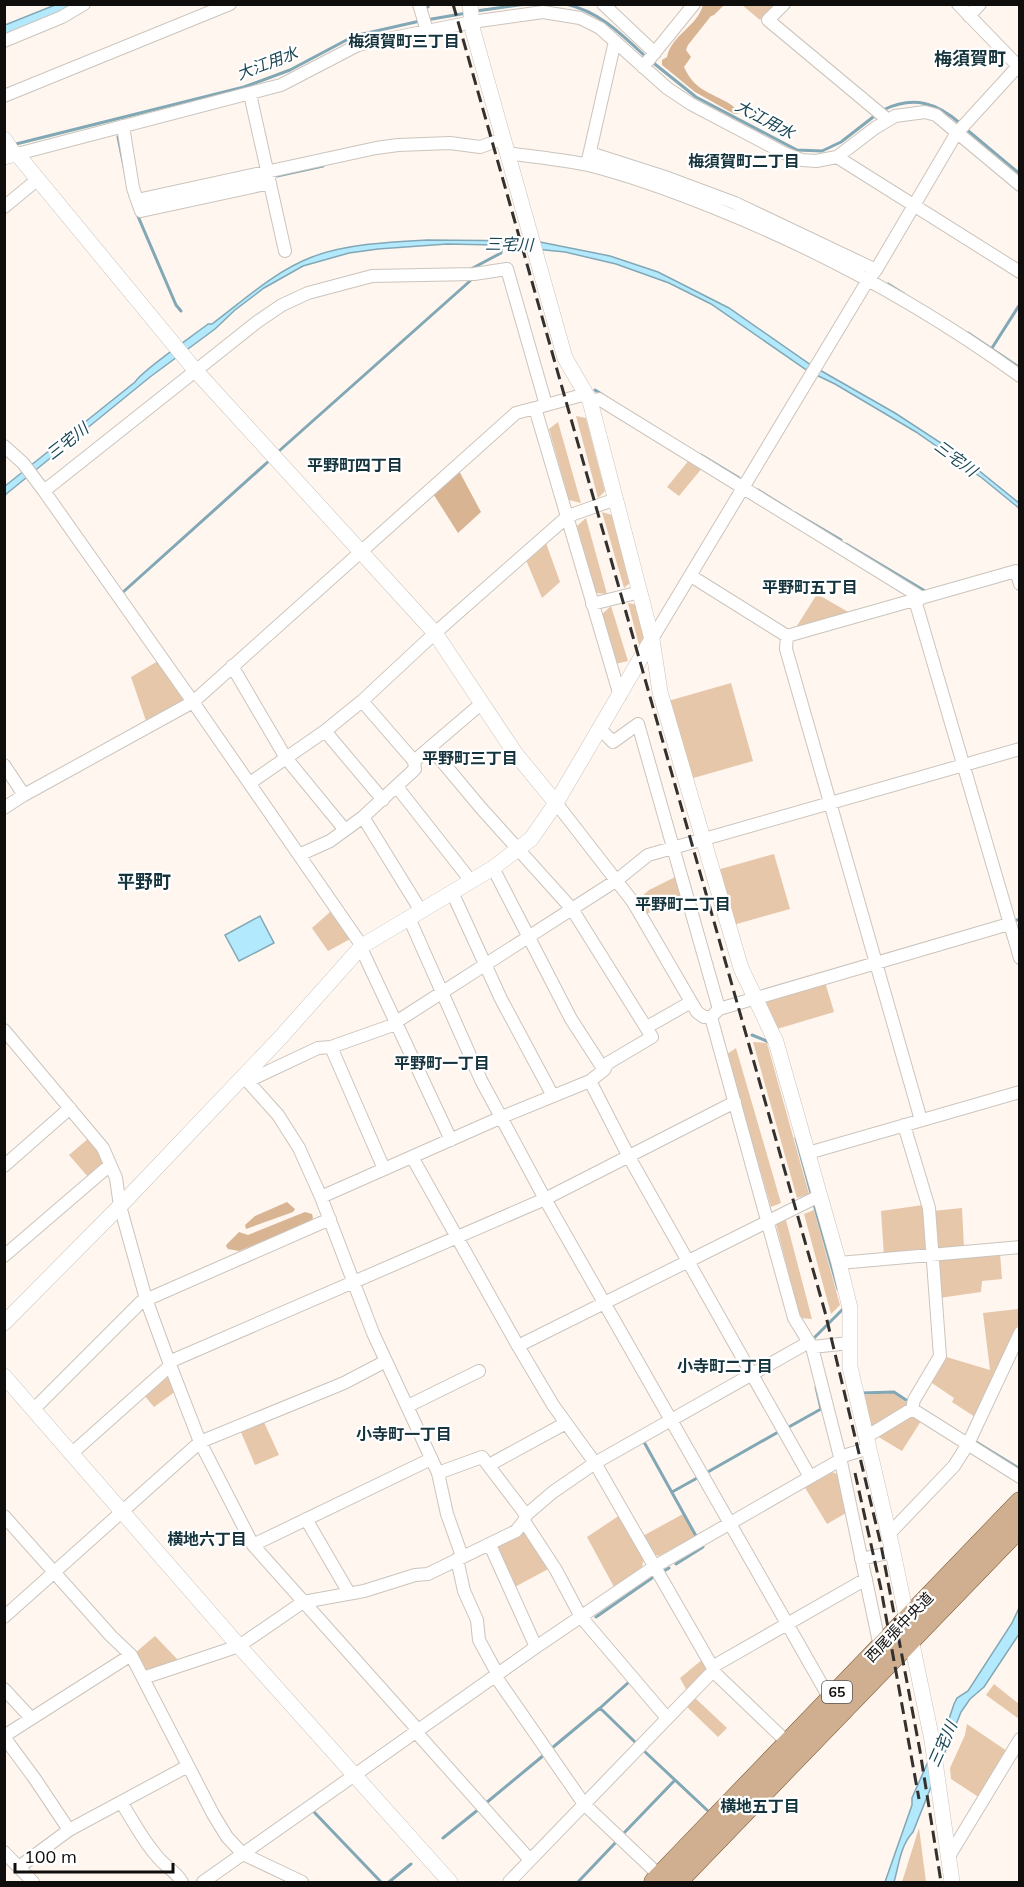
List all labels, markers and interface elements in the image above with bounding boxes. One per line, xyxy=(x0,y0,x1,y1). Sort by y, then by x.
district label: 梅須賀町三丁目 xyxy=(348,31,460,51)
water label: 大江用水 xyxy=(234,41,302,84)
district label: 梅須賀町 xyxy=(934,47,1006,70)
water label: 大江用水 xyxy=(732,95,800,144)
district label: 梅須賀町二丁目 xyxy=(688,151,800,171)
water label: 三宅川 xyxy=(485,234,535,254)
water label: 三宅川 xyxy=(42,417,94,464)
water label: 三宅川 xyxy=(931,436,983,482)
district label: 平野町四丁目 xyxy=(307,455,403,475)
district label: 平野町五丁目 xyxy=(762,577,858,597)
district label: 平野町三丁目 xyxy=(422,748,518,768)
district label: 平野町 xyxy=(117,870,171,893)
district label: 平野町二丁目 xyxy=(635,894,731,914)
district label: 平野町一丁目 xyxy=(394,1053,490,1073)
district label: 小寺町二丁目 xyxy=(677,1356,773,1376)
district label: 小寺町一丁目 xyxy=(356,1424,452,1444)
district label: 横地六丁目 xyxy=(167,1529,247,1549)
street label: 西尾張中央道 xyxy=(861,1588,937,1666)
road number: 65 xyxy=(822,1681,852,1703)
water label: 三宅川 xyxy=(923,1716,962,1770)
district label: 横地五丁目 xyxy=(720,1796,800,1816)
scale bar xyxy=(15,1836,172,1874)
text: 100 m xyxy=(24,1845,77,1868)

